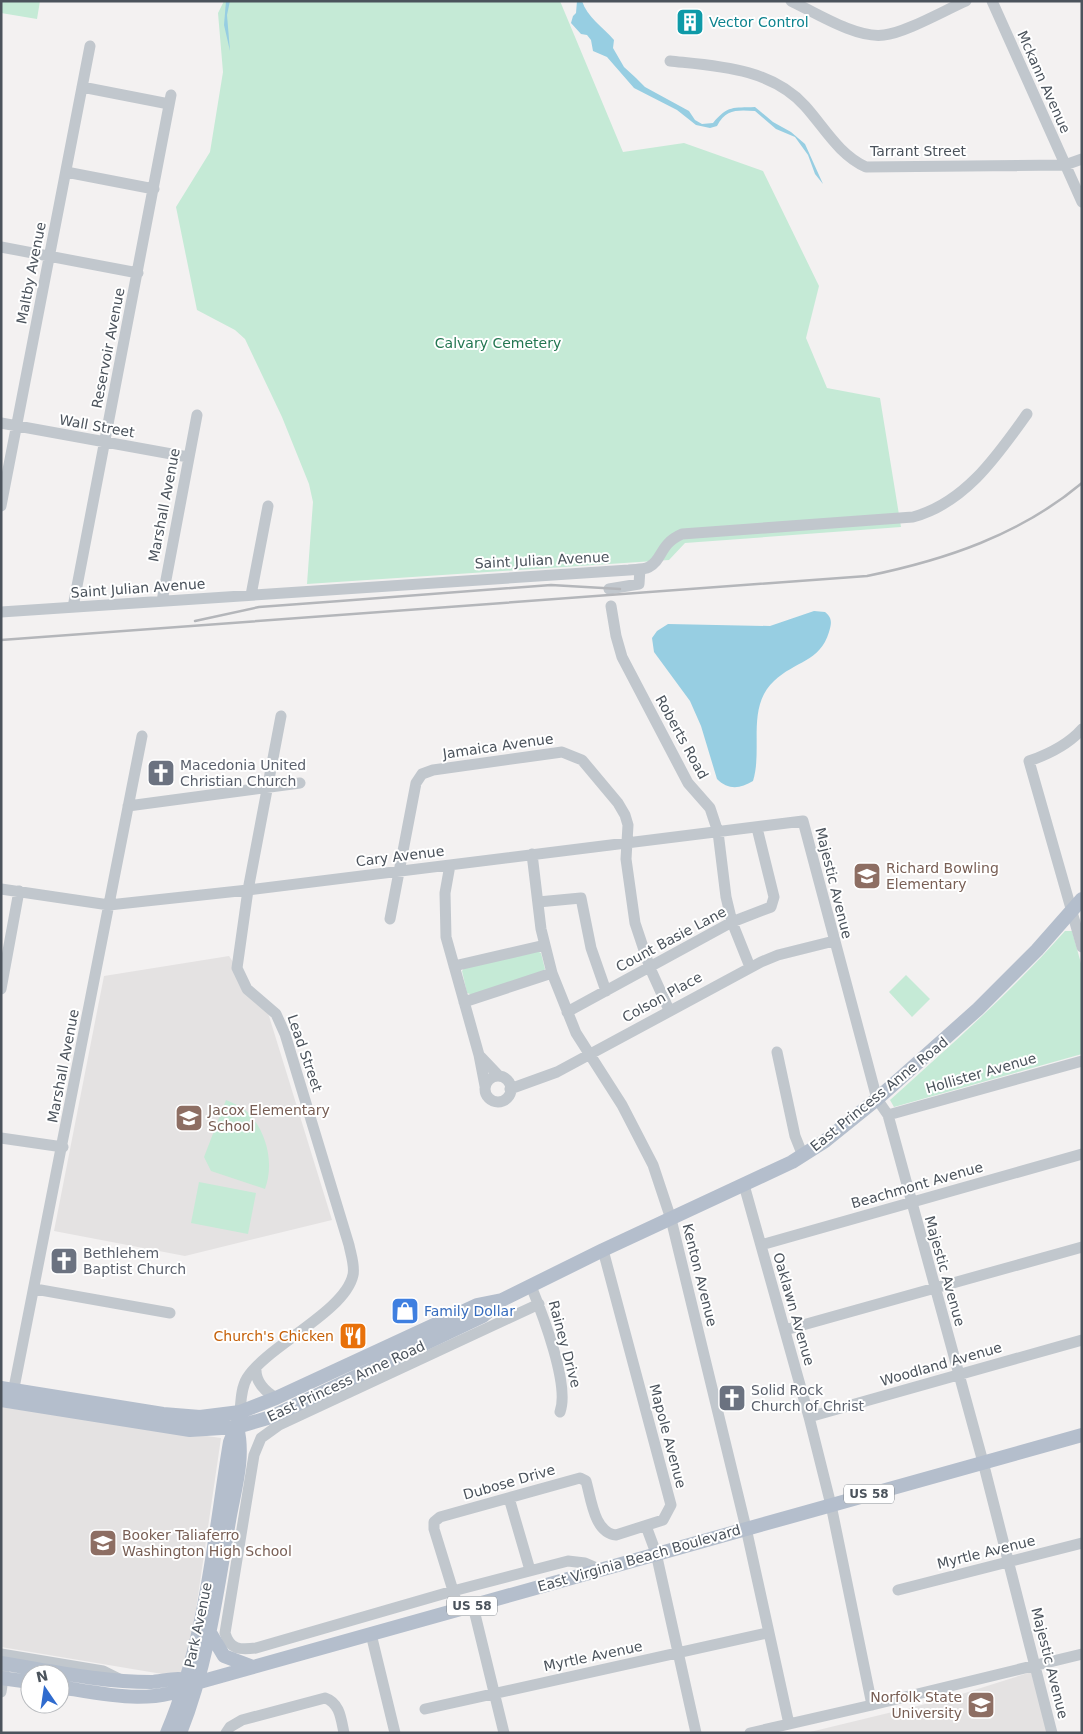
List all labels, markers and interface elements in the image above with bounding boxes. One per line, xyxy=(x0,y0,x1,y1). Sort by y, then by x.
building icon: Vector Control xyxy=(675,7,705,37)
place label: Vector Control xyxy=(709,14,809,30)
street label: Mckann Avenue xyxy=(1014,28,1074,136)
street label: Tarrant Street xyxy=(869,143,967,159)
street label: Maltby Avenue xyxy=(13,221,49,325)
street label: Reservoir Avenue xyxy=(88,286,128,410)
park label: Calvary Cemetery xyxy=(435,335,561,351)
street label: Wall Street xyxy=(58,411,136,441)
street label: Marshall Avenue xyxy=(145,447,183,563)
street label: Saint Julian Avenue xyxy=(474,548,610,572)
street label: Saint Julian Avenue xyxy=(70,575,206,601)
street label: Roberts Road xyxy=(652,692,712,782)
street label: Jamaica Avenue xyxy=(441,730,554,762)
place label: Macedonia United Christian Church xyxy=(180,757,306,789)
church icon: Macedonia United Christian Church xyxy=(146,758,176,788)
street label: Majestic Avenue xyxy=(812,826,856,940)
street label: Cary Avenue xyxy=(355,843,445,869)
place label: Richard Bowling Elementary xyxy=(886,860,999,892)
school or university icon: Richard Bowling Elementary xyxy=(852,861,882,891)
street label: Count Basie Lane xyxy=(613,903,729,975)
street label: Colson Place xyxy=(619,969,705,1025)
street label: Marshall Avenue xyxy=(44,1008,82,1124)
street label: Lead Street xyxy=(284,1012,326,1094)
street label: East Princess Anne Road xyxy=(807,1034,951,1154)
street label: Hollister Avenue xyxy=(924,1050,1038,1096)
place label: Jacox Elementary School xyxy=(207,1102,330,1134)
school or university icon: Jacox Elementary School xyxy=(174,1103,204,1133)
street label: Beachmont Avenue xyxy=(849,1159,985,1211)
street label: Majestic Avenue xyxy=(922,1214,968,1328)
street label: Kenton Avenue xyxy=(679,1222,721,1328)
place label: Bethlehem Baptist Church xyxy=(83,1245,186,1277)
church icon: Bethlehem Baptist Church xyxy=(49,1246,79,1276)
street label: Oaklawn Avenue xyxy=(770,1251,818,1367)
shop icon: Family Dollar xyxy=(390,1296,420,1326)
street label: Rainey Drive xyxy=(546,1299,584,1389)
place label: Family Dollar xyxy=(424,1303,515,1319)
restaurant icon: Church's Chicken xyxy=(338,1321,368,1351)
place label: Church's Chicken xyxy=(214,1328,334,1344)
street label: East Princess Anne Road xyxy=(265,1337,427,1425)
street label: Woodland Avenue xyxy=(878,1339,1004,1389)
street label: Mapole Avenue xyxy=(646,1382,690,1490)
place label: Solid Rock Church of Christ xyxy=(751,1382,865,1414)
church icon: Solid Rock Church of Christ xyxy=(717,1383,747,1413)
street label: Dubose Drive xyxy=(461,1461,557,1503)
road number: US 58 xyxy=(844,1485,894,1504)
street label: East Virginia Beach Boulevard xyxy=(536,1521,742,1595)
place label: Booker Taliaferro Washington High School xyxy=(122,1527,292,1559)
school or university icon: Booker Taliaferro Washington High School xyxy=(88,1528,118,1558)
street label: Myrtle Avenue xyxy=(935,1532,1037,1572)
street label: Park Avenue xyxy=(181,1581,215,1669)
road number: US 58 xyxy=(447,1596,497,1615)
street label: Majestic Avenue xyxy=(1028,1606,1072,1720)
street label: Myrtle Avenue xyxy=(542,1638,644,1674)
north arrow xyxy=(20,1664,70,1714)
text: N xyxy=(35,1667,50,1685)
place label: Norfolk State University xyxy=(870,1689,962,1721)
school or university icon: Norfolk State University xyxy=(966,1690,996,1720)

